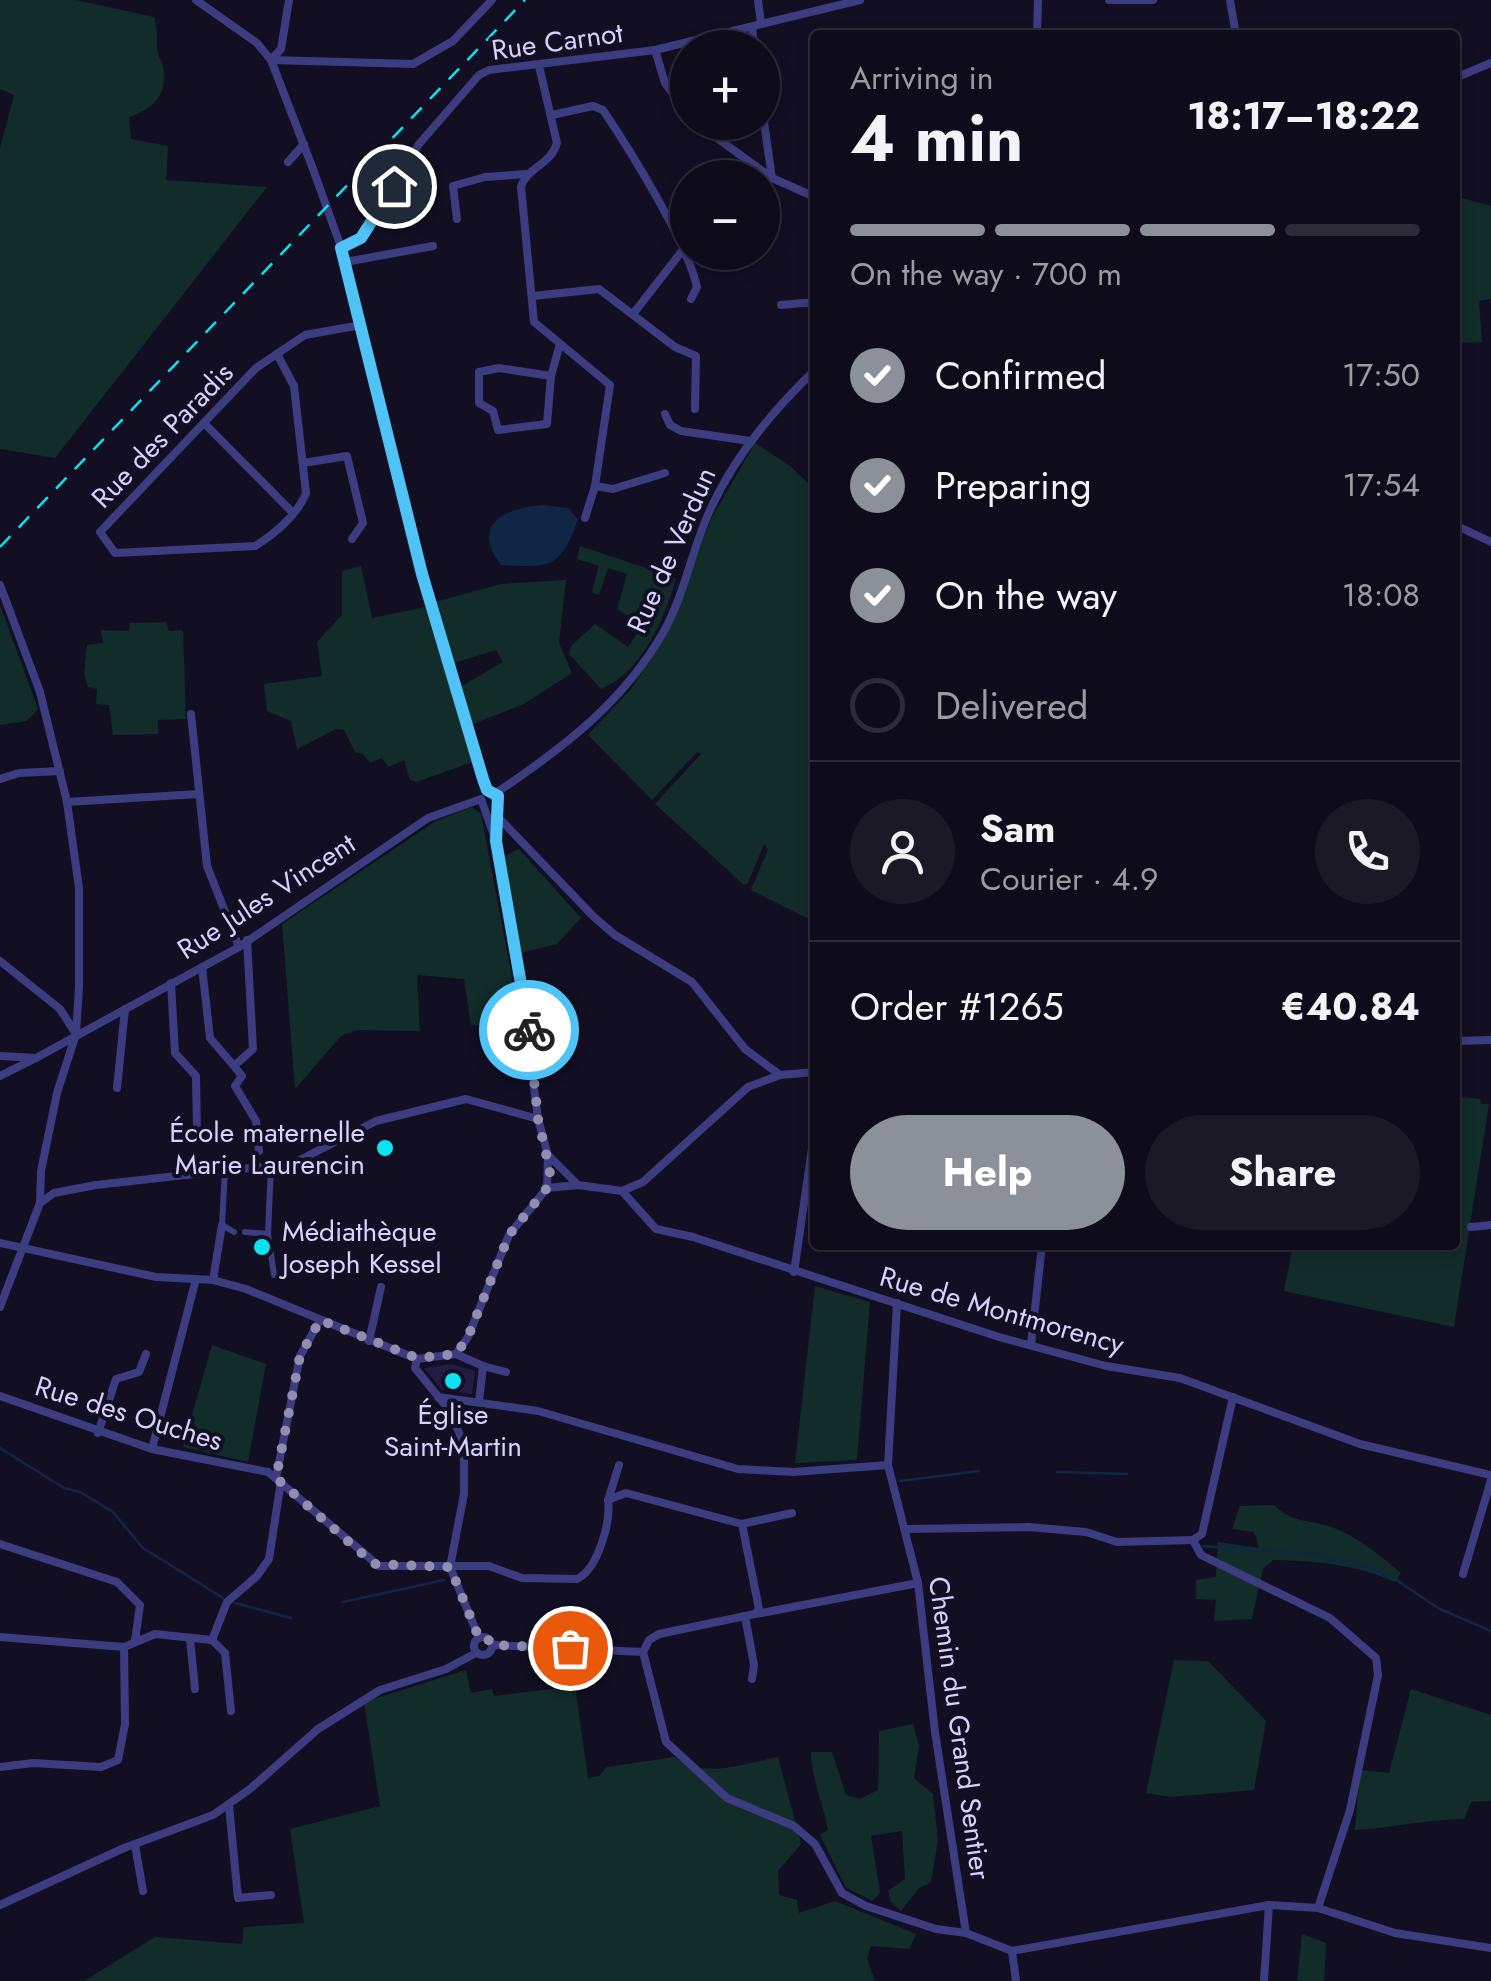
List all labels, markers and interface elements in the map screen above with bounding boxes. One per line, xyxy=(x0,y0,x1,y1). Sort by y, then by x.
street label: Rue Carnot xyxy=(489,12,626,71)
map controls xyxy=(670,30,780,270)
button: + xyxy=(670,30,780,140)
text: Arriving in xyxy=(850,55,994,101)
text: 18:17–18:22 xyxy=(1187,88,1420,143)
text: 4 min xyxy=(850,91,1024,185)
pin xyxy=(352,144,437,229)
icon: home xyxy=(367,159,422,214)
button: − xyxy=(670,160,780,270)
text: On the way · 700 m xyxy=(850,251,1122,297)
icon: check xyxy=(850,348,905,403)
text: Confirmed xyxy=(935,348,1106,403)
text: 17:50 xyxy=(1342,352,1420,398)
street label: Rue des Paradis xyxy=(82,353,243,518)
icon: check xyxy=(850,458,905,513)
text: Preparing xyxy=(935,458,1092,513)
street label: Rue de Verdun xyxy=(617,461,726,640)
text: 17:54 xyxy=(1342,462,1420,508)
icon: check xyxy=(850,568,905,623)
text: On the way xyxy=(935,568,1117,623)
text: 18:08 xyxy=(1342,572,1420,618)
text: Delivered xyxy=(935,678,1088,733)
button: person xyxy=(850,799,955,904)
button: phone xyxy=(1315,799,1420,904)
text: Sam xyxy=(980,801,1055,856)
street label: Rue Jules Vincent xyxy=(169,823,364,969)
text: Courier · 4.9 xyxy=(980,856,1158,902)
text: Order #1265 xyxy=(850,979,1064,1034)
text: €40.84 xyxy=(1281,979,1420,1034)
courier xyxy=(479,980,579,1080)
icon: bike xyxy=(502,1003,557,1058)
place label: École maternelle Marie Laurencin xyxy=(169,1112,365,1185)
button: Help xyxy=(850,1115,1125,1230)
button: Share xyxy=(1145,1115,1420,1230)
marker: École maternelle Marie Laurencin xyxy=(374,1137,396,1159)
place label: Médiathèque Joseph Kessel xyxy=(278,1211,442,1284)
marker: Médiathèque Joseph Kessel xyxy=(251,1236,273,1258)
street label: Rue de Montmorency xyxy=(875,1256,1130,1365)
street label: Rue des Ouches xyxy=(30,1366,228,1461)
marker: Église Saint-Martin xyxy=(442,1370,464,1392)
place label: Église Saint-Martin xyxy=(384,1394,522,1467)
street label: Chemin du Grand Sentier xyxy=(918,1574,1001,1883)
pin xyxy=(528,1606,613,1691)
icon: bag xyxy=(543,1621,598,1676)

